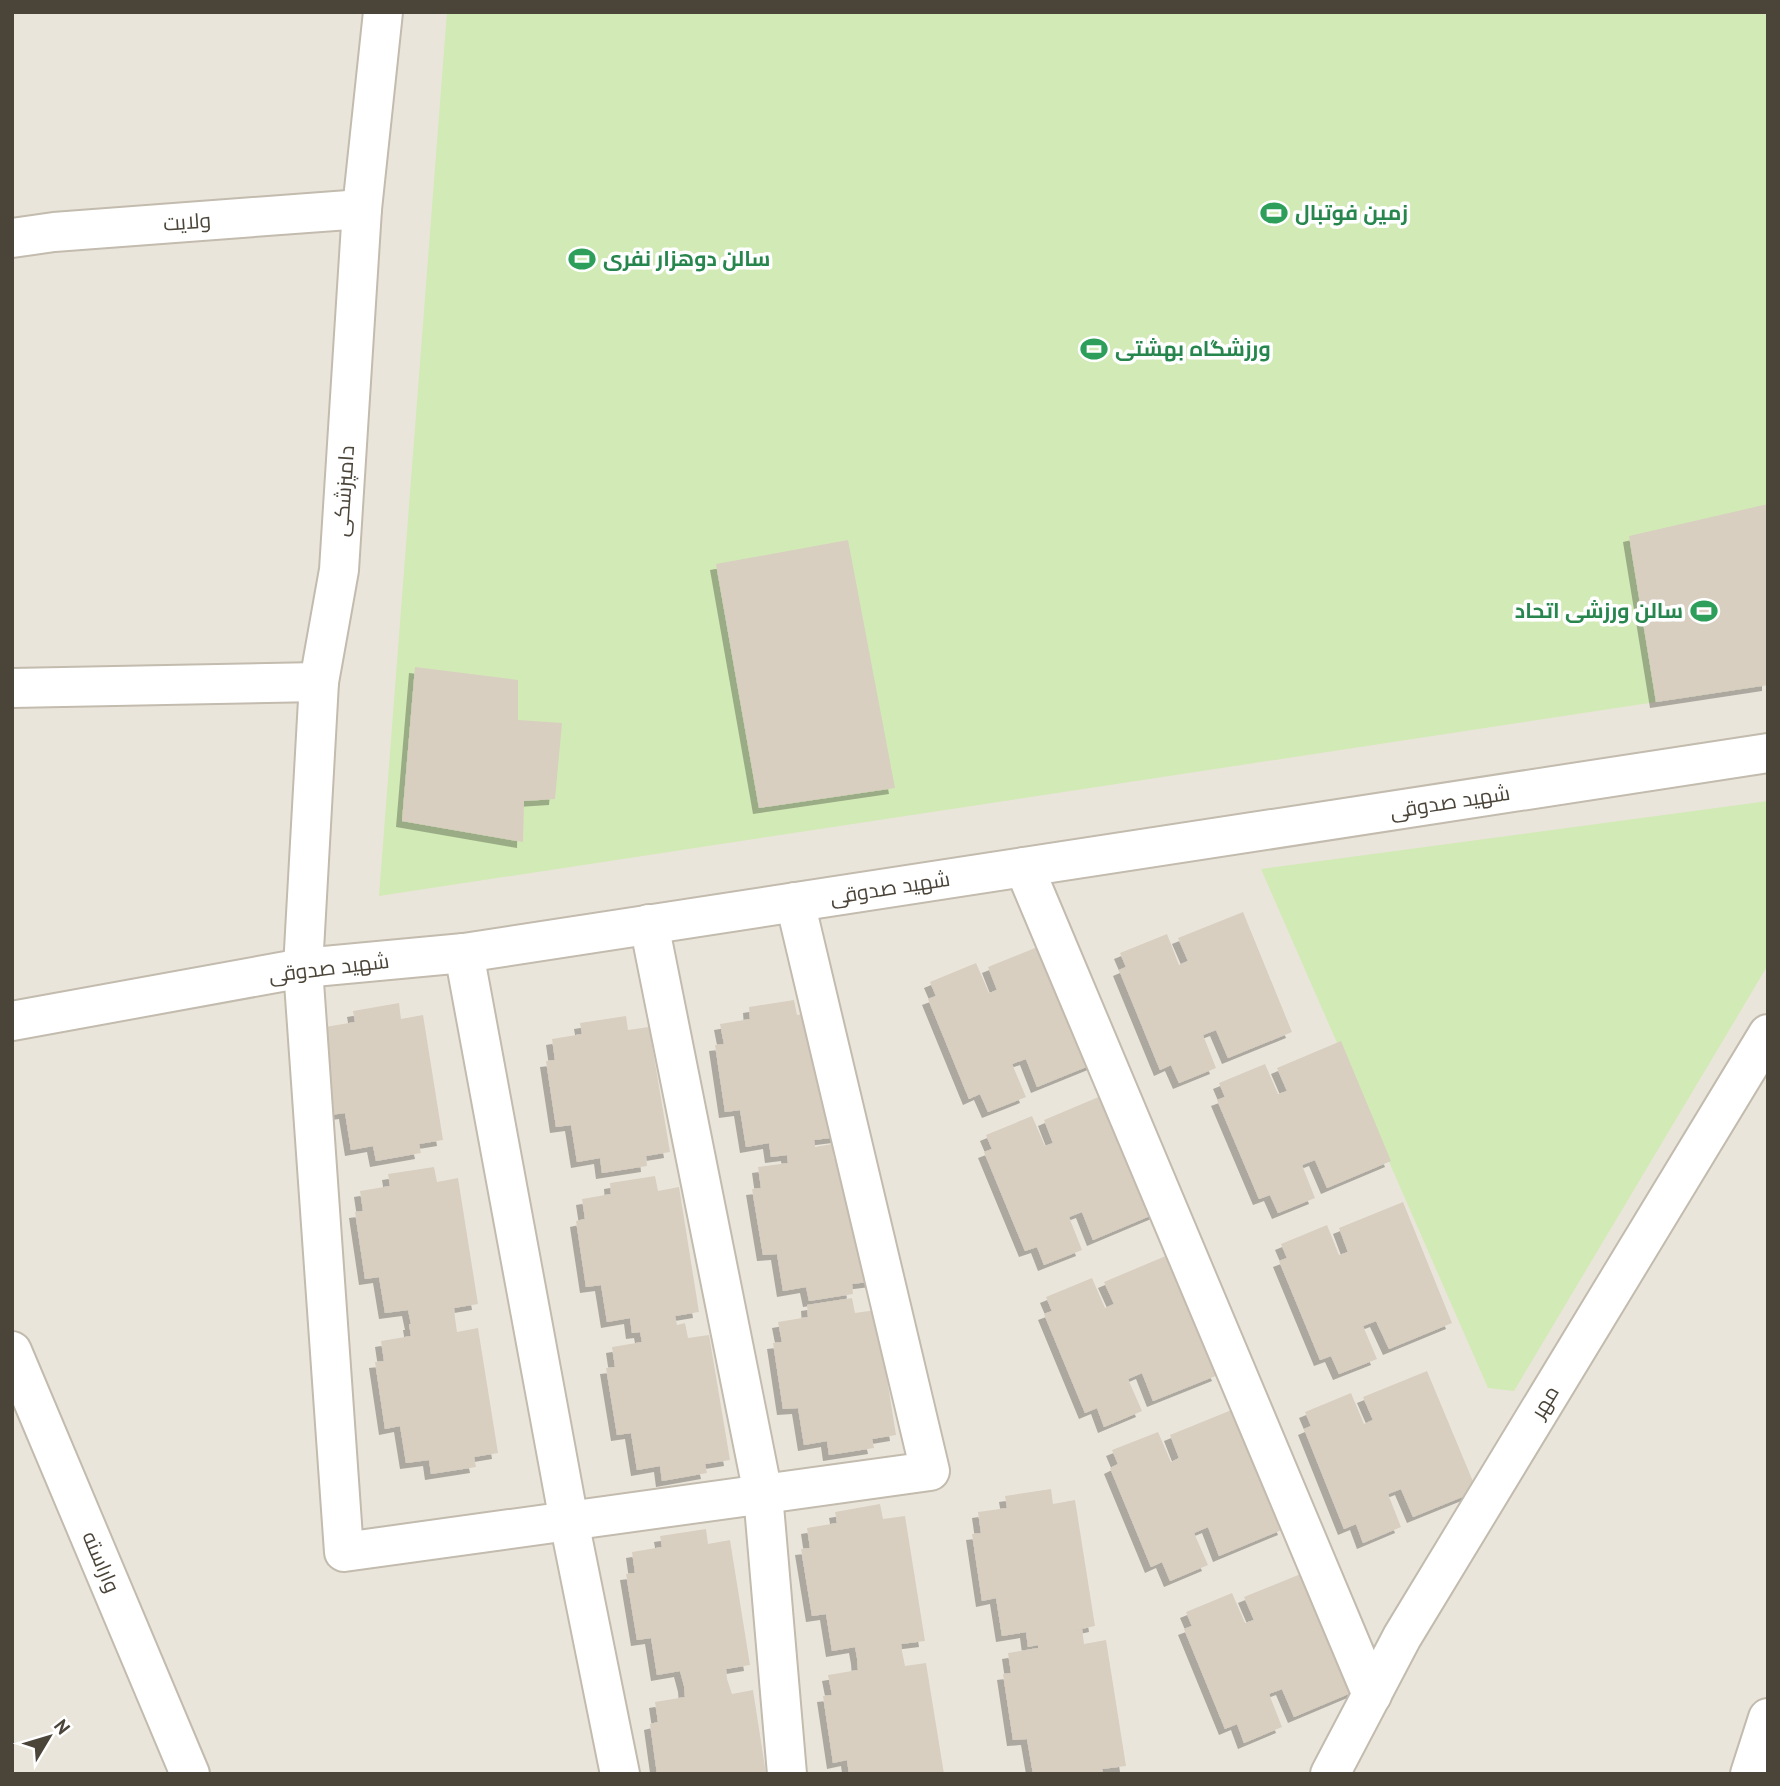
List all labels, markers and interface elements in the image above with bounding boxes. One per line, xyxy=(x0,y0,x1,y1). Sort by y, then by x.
sports icon: زمین فوتبال xyxy=(1259,198,1289,228)
place label: زمین فوتبال xyxy=(1295,199,1408,226)
street label: ولایت xyxy=(162,206,212,237)
sports icon: سالن دوهزار نفری xyxy=(567,244,597,274)
place label: سالن دوهزار نفری xyxy=(603,245,770,272)
sports icon: ورزشگاه بهشتی xyxy=(1079,334,1109,364)
place label: ورزشگاه بهشتی xyxy=(1115,335,1271,362)
street label: دامپزشکی xyxy=(327,444,361,538)
sports icon: سالن ورزشی اتحاد xyxy=(1689,596,1719,626)
place label: سالن ورزشی اتحاد xyxy=(1515,597,1683,624)
street label: شهید صدوقی xyxy=(1388,779,1512,824)
street label: شهید صدوقی xyxy=(828,865,952,910)
street label: شهید صدوقی xyxy=(267,947,391,988)
street label: مهر xyxy=(1524,1380,1565,1424)
street label: واراسته xyxy=(77,1527,126,1597)
north arrow xyxy=(14,1702,84,1772)
text: N xyxy=(49,1714,76,1739)

